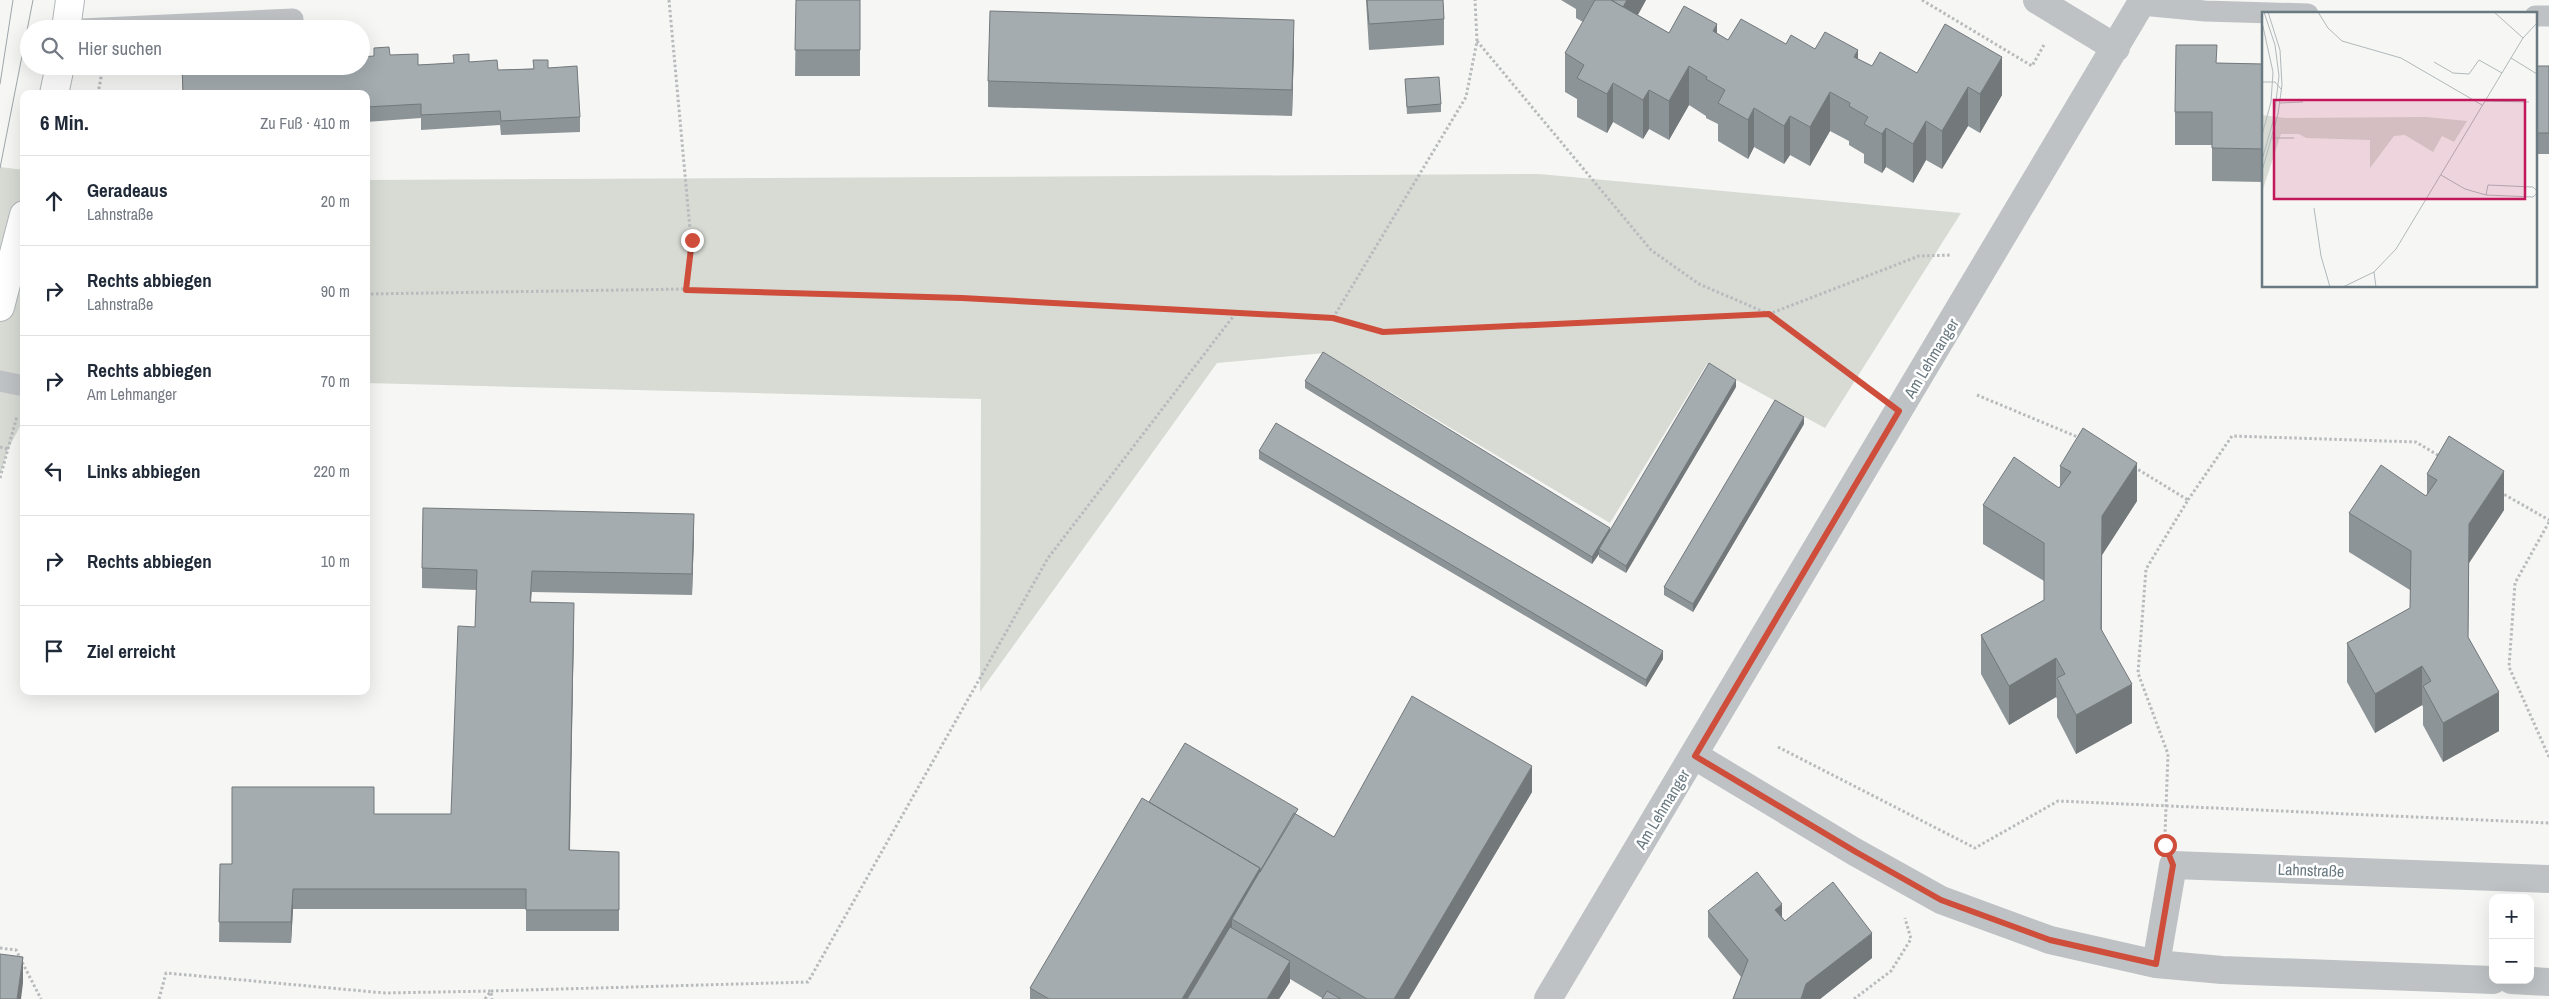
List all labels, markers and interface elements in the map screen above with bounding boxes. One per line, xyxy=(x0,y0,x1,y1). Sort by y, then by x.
inset map xyxy=(2262,12,2536,288)
search box xyxy=(20,20,370,75)
icon: search xyxy=(38,34,66,62)
text: Hier suchen xyxy=(78,35,162,61)
text: 6 Min. xyxy=(40,108,89,137)
text: Zu Fuß · 410 m xyxy=(260,112,350,134)
text: Geradeaus xyxy=(87,177,168,203)
icon: ahead xyxy=(40,187,68,215)
text: 20 m xyxy=(321,190,350,212)
text: Lahnstraße xyxy=(87,203,153,225)
route end xyxy=(681,229,704,252)
text: Rechts abbiegen xyxy=(87,267,212,293)
icon: right xyxy=(40,277,68,305)
text: 90 m xyxy=(321,280,350,302)
text: Lahnstraße xyxy=(87,293,153,315)
street label: Am Lehmanger xyxy=(1898,313,1964,403)
text: Rechts abbiegen xyxy=(87,357,212,383)
icon: right xyxy=(40,367,68,395)
text: 70 m xyxy=(321,370,350,392)
text: Am Lehmanger xyxy=(87,383,177,405)
icon: left xyxy=(40,457,68,485)
text: Links abbiegen xyxy=(87,458,200,484)
text: 220 m xyxy=(314,460,350,482)
icon: right xyxy=(40,547,68,575)
text: Rechts abbiegen xyxy=(87,548,212,574)
text: 10 m xyxy=(321,550,350,572)
icon: arrive xyxy=(40,637,68,665)
text: Ziel erreicht xyxy=(87,638,175,664)
street label: Am Lehmanger xyxy=(1629,764,1695,854)
route start xyxy=(2154,834,2177,857)
street label: Lahnstraße xyxy=(2277,858,2345,882)
map controls xyxy=(2489,894,2534,984)
button: + xyxy=(2489,894,2534,939)
button: − xyxy=(2489,939,2534,984)

